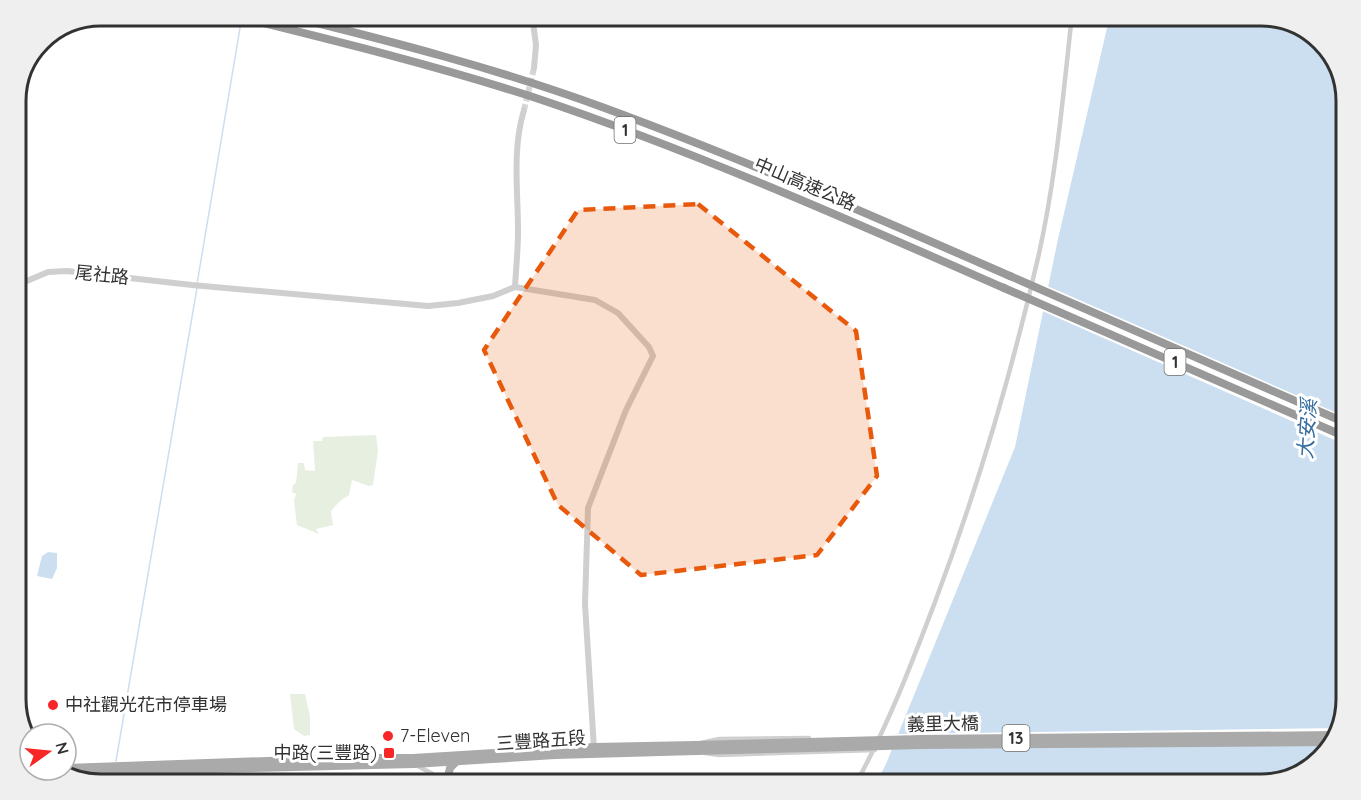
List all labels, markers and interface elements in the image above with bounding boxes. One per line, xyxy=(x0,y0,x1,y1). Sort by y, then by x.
road number: 1 xyxy=(614,117,636,143)
street label: 中山高速公路 xyxy=(751,152,859,215)
street label: 尾社路 xyxy=(74,260,130,289)
road number: 1 xyxy=(1164,349,1186,375)
water label: 大安溪 xyxy=(1292,395,1321,460)
place label: 中社觀光花市停車場 xyxy=(65,693,227,716)
marker: 中社觀光花市停車場 xyxy=(46,698,60,712)
street label: 義里大橋 xyxy=(907,711,979,736)
north arrow xyxy=(18,722,78,782)
place label: 7-Eleven xyxy=(400,724,471,747)
road number: 13 xyxy=(1002,725,1030,751)
street label: 三豐路五段 xyxy=(495,726,587,755)
marker: 7-Eleven xyxy=(381,729,395,743)
text: N xyxy=(51,740,74,756)
place label: 中路(三豐路) xyxy=(274,741,377,764)
marker: 中路(三豐路) xyxy=(382,746,396,760)

